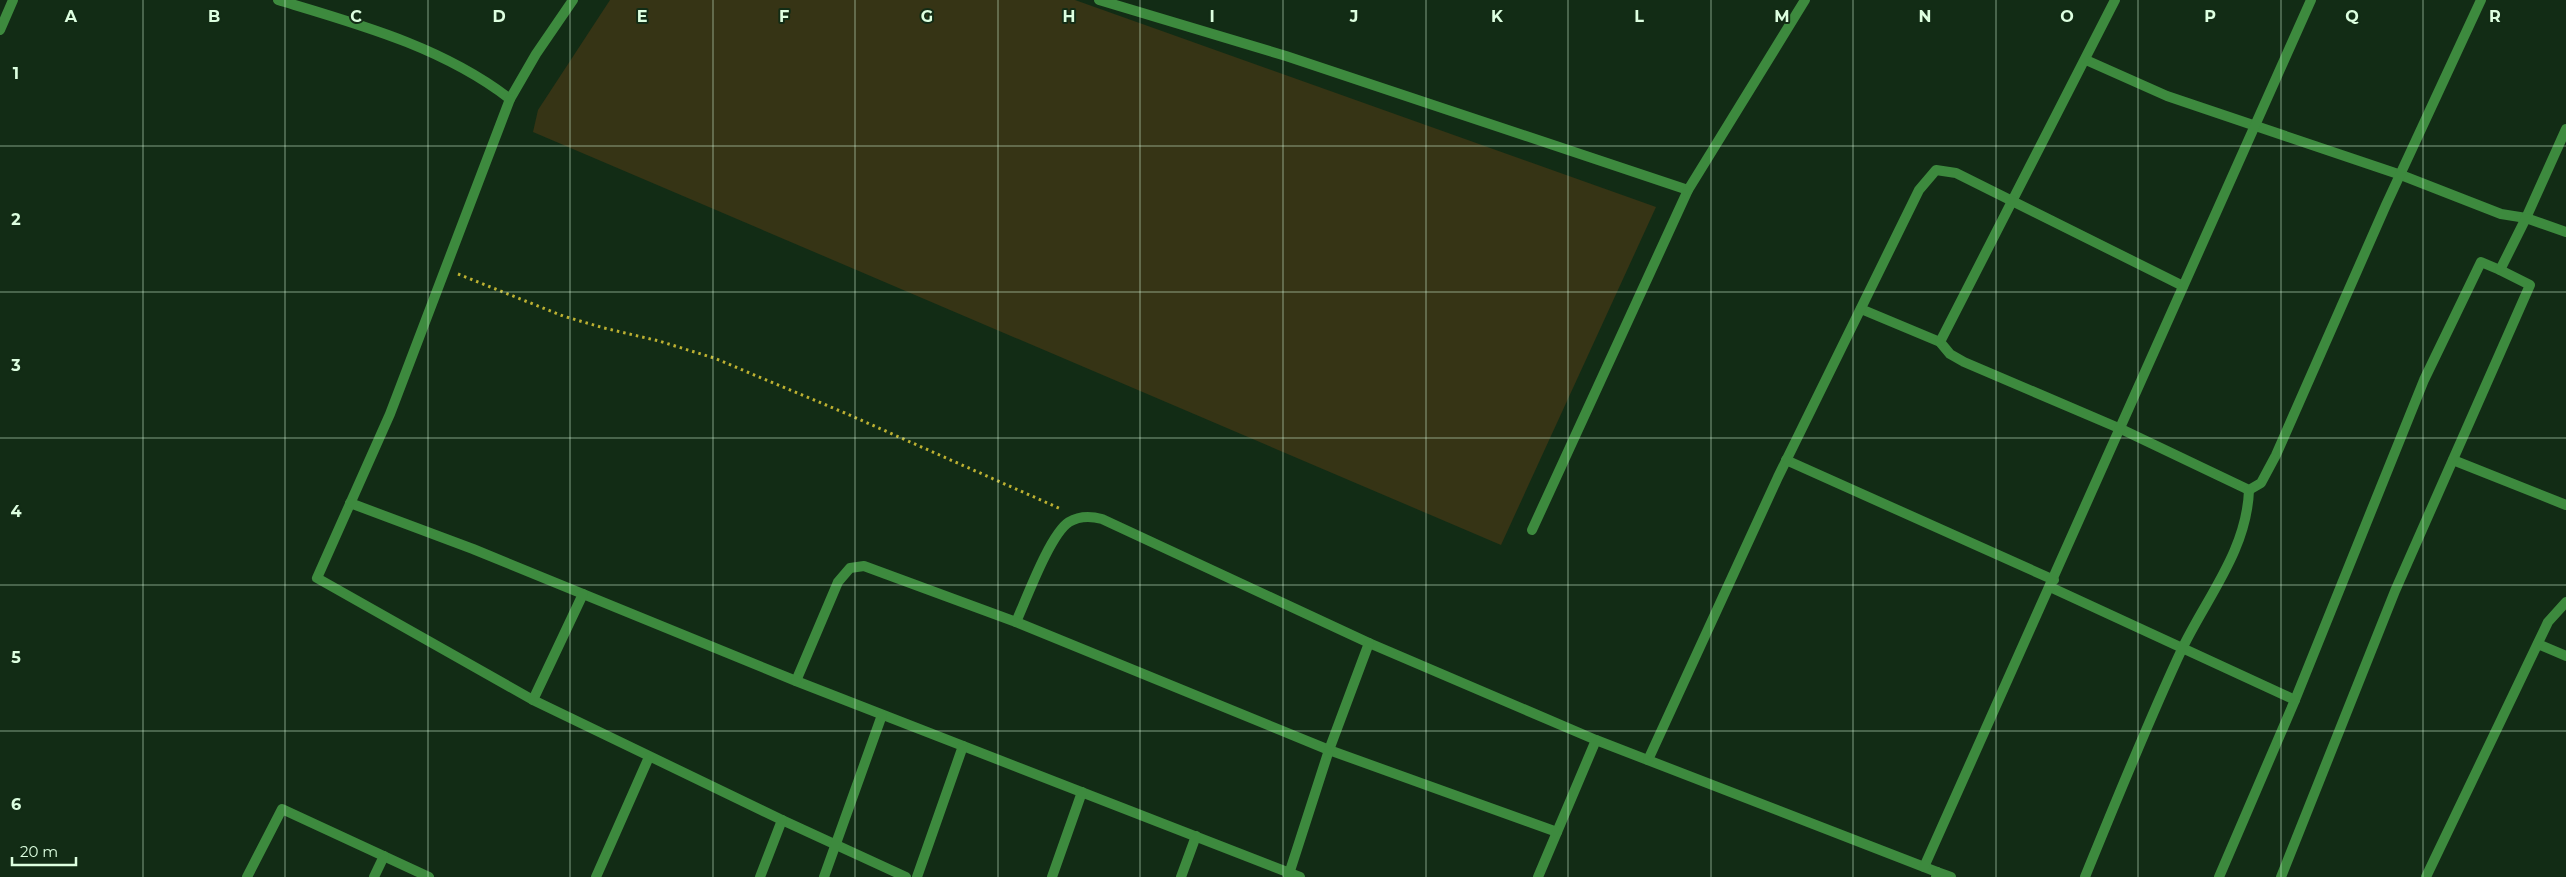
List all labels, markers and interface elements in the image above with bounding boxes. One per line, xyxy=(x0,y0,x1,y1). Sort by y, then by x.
text: A xyxy=(64,7,78,26)
text: B xyxy=(208,7,220,26)
text: C xyxy=(350,7,362,26)
text: D xyxy=(492,7,506,26)
text: E xyxy=(637,7,647,26)
text: F xyxy=(779,7,789,26)
text: G xyxy=(921,7,933,26)
text: H xyxy=(1063,7,1075,26)
text: I xyxy=(1209,7,1215,26)
text: J xyxy=(1349,7,1358,26)
text: K xyxy=(1491,7,1504,26)
text: L xyxy=(1634,7,1644,26)
text: M xyxy=(1774,7,1790,26)
text: N xyxy=(1919,7,1931,26)
text: O xyxy=(2060,7,2074,26)
text: P xyxy=(2204,7,2216,26)
text: Q xyxy=(2345,7,2359,26)
text: R xyxy=(2489,7,2501,26)
text: 1 xyxy=(13,64,19,83)
text: 2 xyxy=(11,210,21,229)
text: 3 xyxy=(10,356,21,375)
text: 4 xyxy=(10,502,22,521)
text: 5 xyxy=(11,648,21,667)
text: 6 xyxy=(11,795,21,814)
scale bar xyxy=(12,834,76,866)
text: 20 m xyxy=(20,842,58,861)

